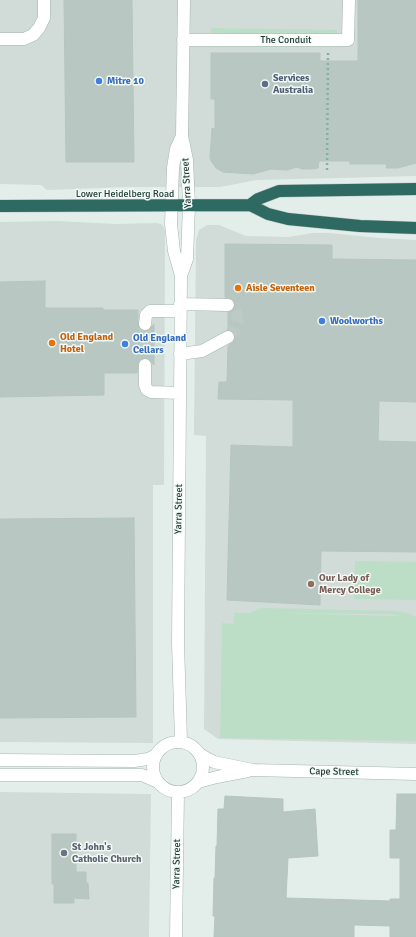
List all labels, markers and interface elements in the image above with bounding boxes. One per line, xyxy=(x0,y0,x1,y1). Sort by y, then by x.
street label: The Conduit xyxy=(260,34,312,46)
place label: Services Australia xyxy=(273,72,313,96)
place label: Mitre 10 xyxy=(107,75,144,87)
marker: Mitre 10 xyxy=(94,76,104,86)
marker: Services Australia xyxy=(260,79,270,89)
street label: Yarra Street xyxy=(180,158,194,208)
street label: Lower Heidelberg Road xyxy=(76,188,174,200)
place label: Aisle Seventeen xyxy=(246,282,315,294)
marker: Aisle Seventeen xyxy=(233,283,243,293)
place label: Woolworths xyxy=(330,315,383,327)
marker: Woolworths xyxy=(317,316,327,326)
place label: Old England Hotel xyxy=(60,331,113,354)
place label: Old England Cellars xyxy=(133,332,186,356)
marker: Old England Hotel xyxy=(47,338,57,348)
marker: Old England Cellars xyxy=(120,339,130,349)
street label: Yarra Street xyxy=(173,484,185,534)
place label: Our Lady of Mercy College xyxy=(319,572,381,596)
marker: Our Lady of Mercy College xyxy=(306,579,316,589)
street label: Cape Street xyxy=(309,766,359,778)
street label: Yarra Street xyxy=(171,839,183,889)
place label: St John's Catholic Church xyxy=(72,841,141,864)
marker: St John's Catholic Church xyxy=(59,848,69,858)

